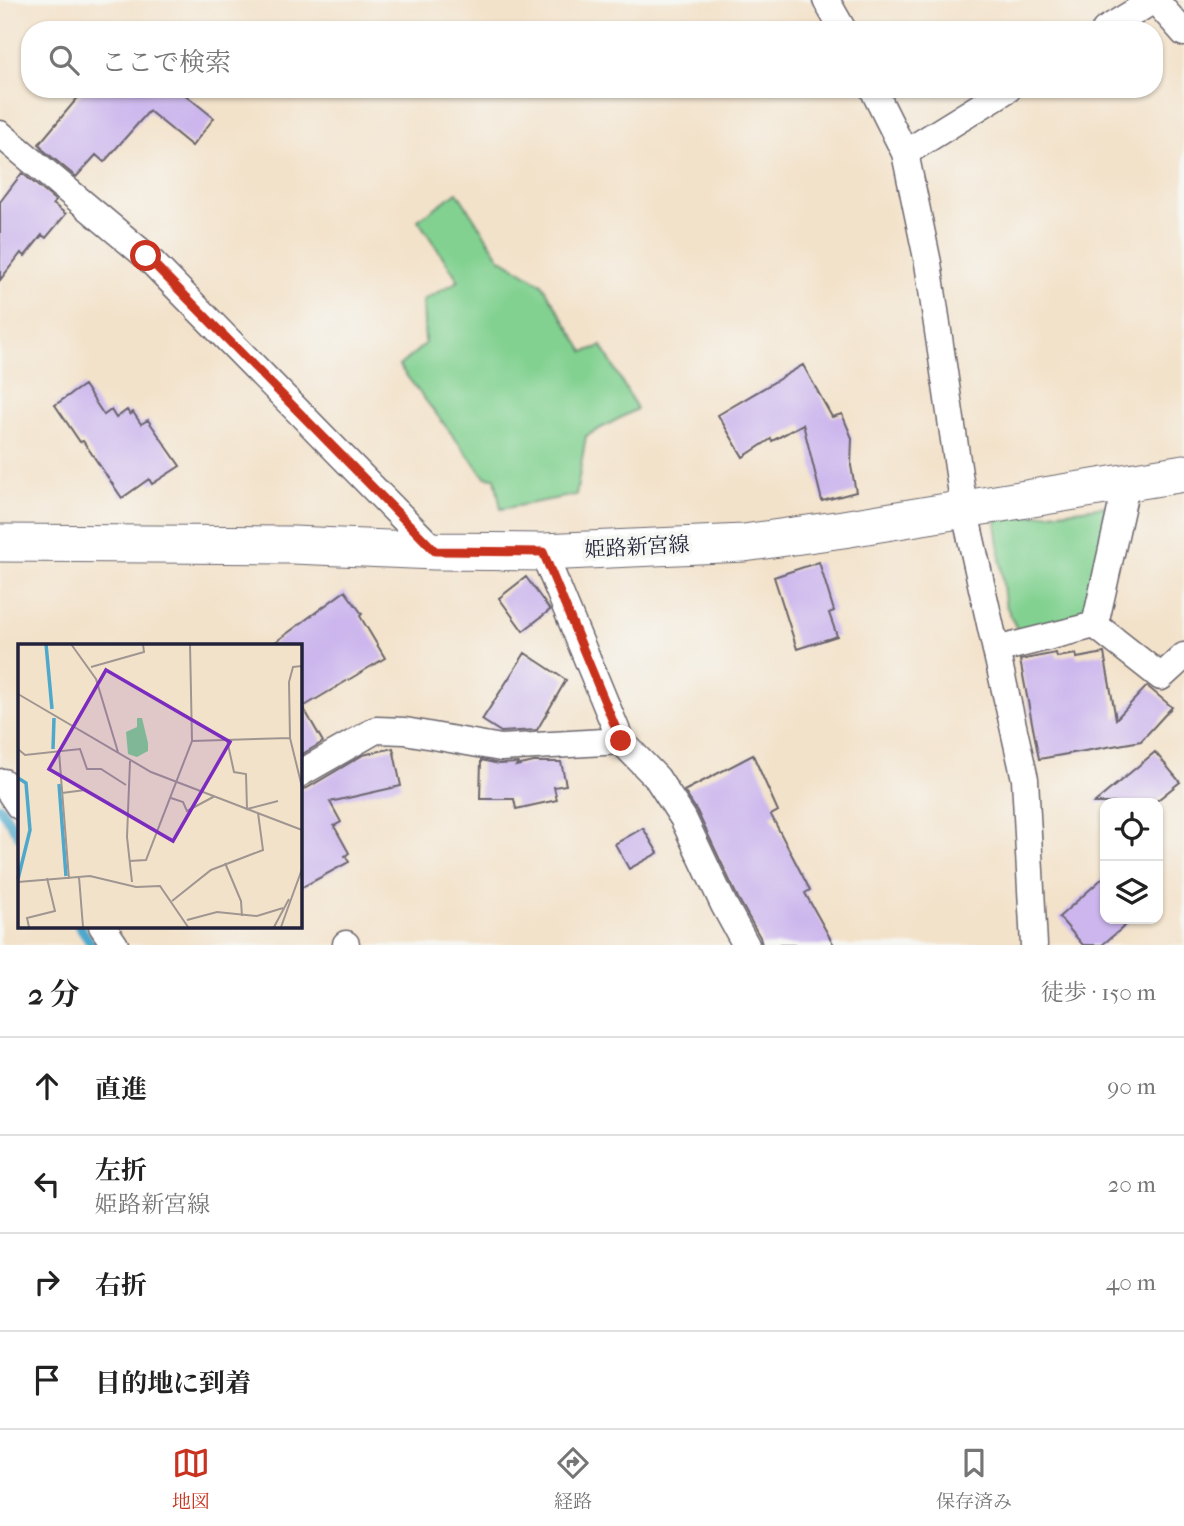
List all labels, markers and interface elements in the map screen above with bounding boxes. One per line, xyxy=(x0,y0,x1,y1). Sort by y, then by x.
search box xyxy=(21,21,1163,98)
icon: search xyxy=(45,41,83,79)
text: ここで検索 xyxy=(101,47,231,78)
route start xyxy=(130,240,161,271)
street label: 姫路新宮線 xyxy=(584,532,690,562)
inset map xyxy=(18,644,301,928)
route end xyxy=(605,725,636,756)
map controls xyxy=(1100,798,1163,924)
button: locate xyxy=(1100,798,1163,861)
button: layers xyxy=(1100,861,1163,924)
text: 2 分 xyxy=(28,977,80,1012)
text: 徒歩 · 150 m xyxy=(1041,979,1156,1006)
icon: ahead xyxy=(28,1067,66,1105)
text: 90 m xyxy=(1107,1073,1156,1100)
text: 直進 xyxy=(95,1074,147,1105)
text: 左折 xyxy=(95,1155,147,1186)
icon: left xyxy=(28,1165,66,1203)
text: 20 m xyxy=(1107,1171,1156,1198)
text: 姫路新宮線 xyxy=(95,1191,210,1218)
icon: right xyxy=(28,1263,66,1301)
text: 40 m xyxy=(1106,1269,1156,1296)
text: 右折 xyxy=(95,1270,147,1301)
icon: arrive xyxy=(28,1361,66,1399)
text: 目的地に到着 xyxy=(95,1368,251,1399)
tab: 地図 xyxy=(172,1444,210,1513)
tab: 経路 xyxy=(554,1444,592,1513)
tab: 保存済み xyxy=(936,1444,1012,1513)

